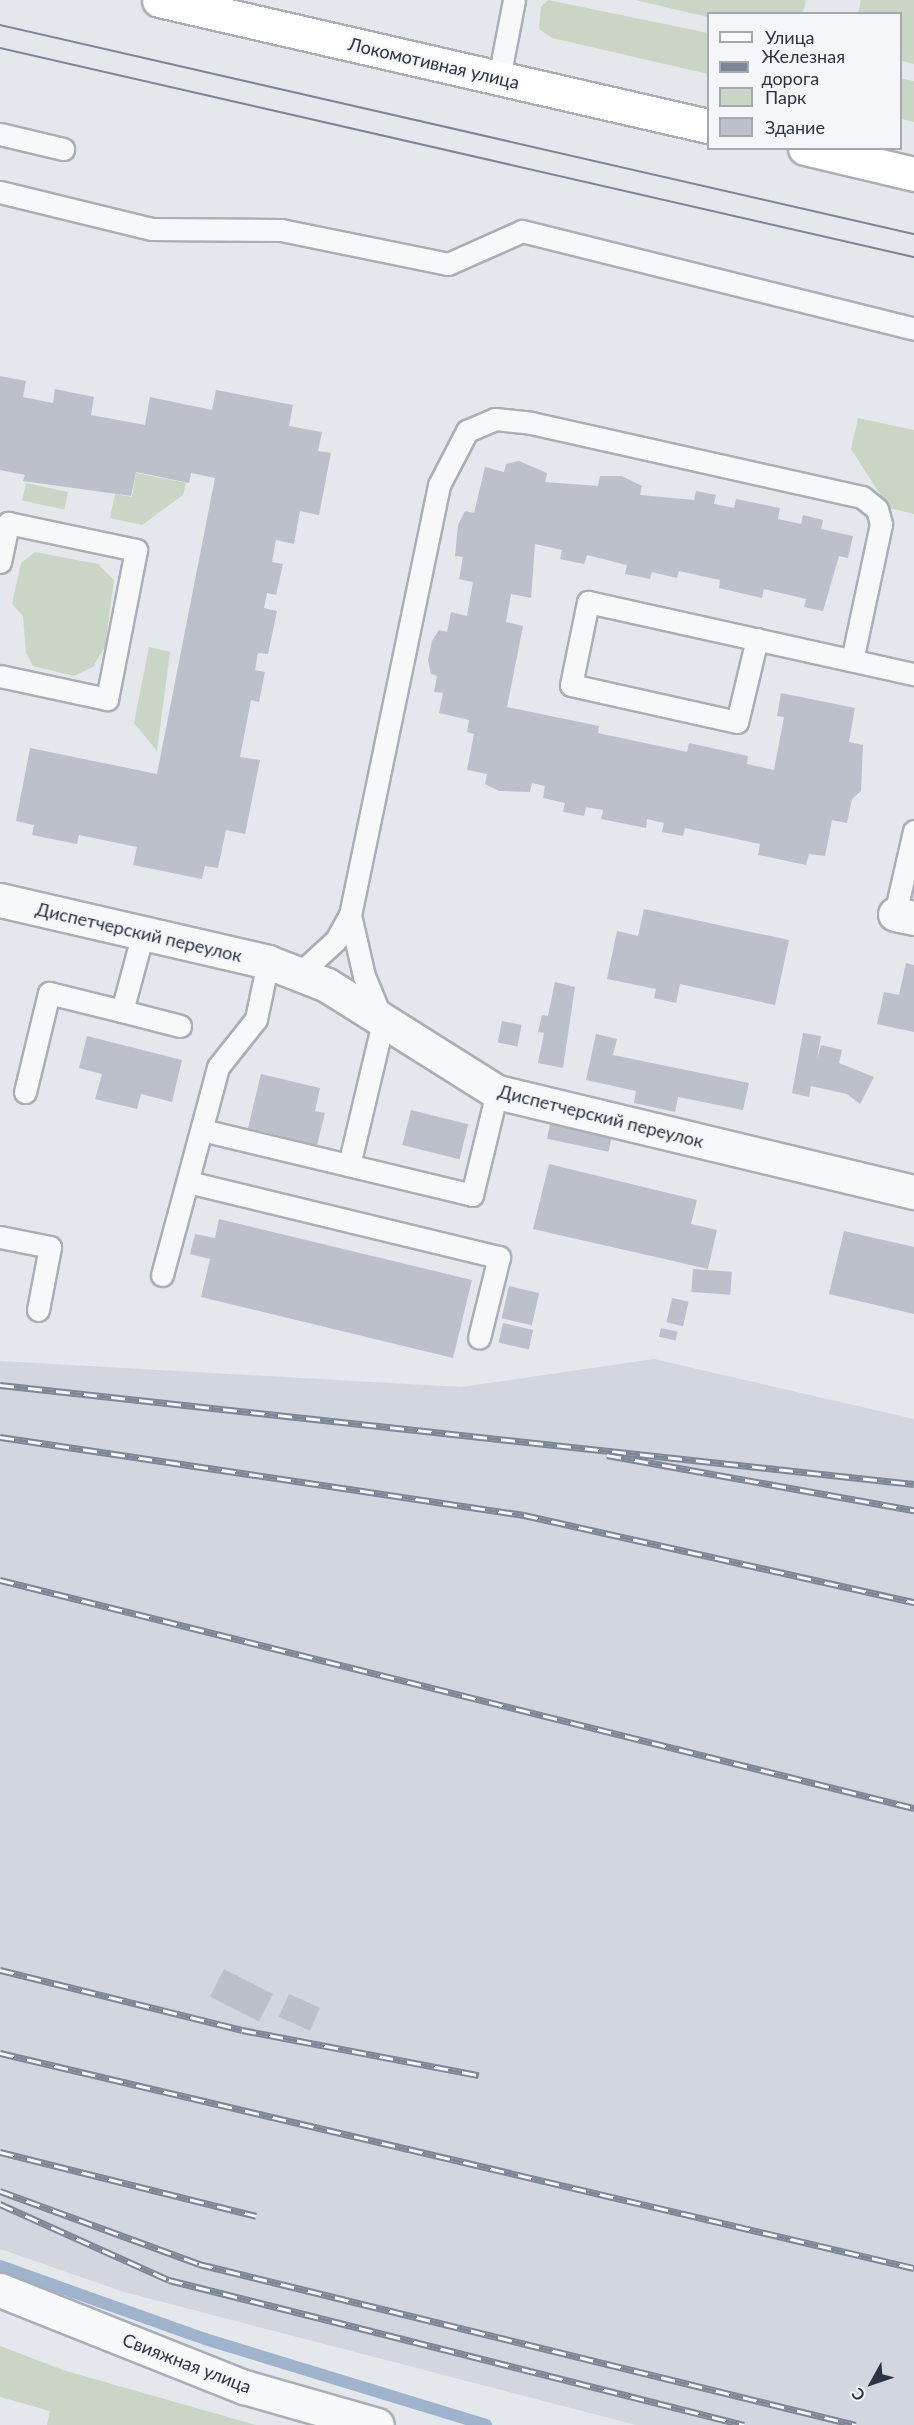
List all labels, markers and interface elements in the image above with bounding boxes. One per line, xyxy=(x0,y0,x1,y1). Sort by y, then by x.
legend xyxy=(707,12,902,150)
text: Улица xyxy=(765,26,815,48)
street label: Локомотивная улица xyxy=(346,33,522,93)
text: Железная дорога xyxy=(761,45,845,89)
text: Парк xyxy=(765,86,806,108)
text: Здание xyxy=(765,116,825,138)
street label: Диспетчерский переулок xyxy=(34,898,244,966)
street label: Диспетчерский переулок xyxy=(496,1080,706,1152)
street label: Свияжная улица xyxy=(120,2329,254,2397)
north arrow xyxy=(842,2353,902,2413)
text: С xyxy=(847,2385,869,2405)

